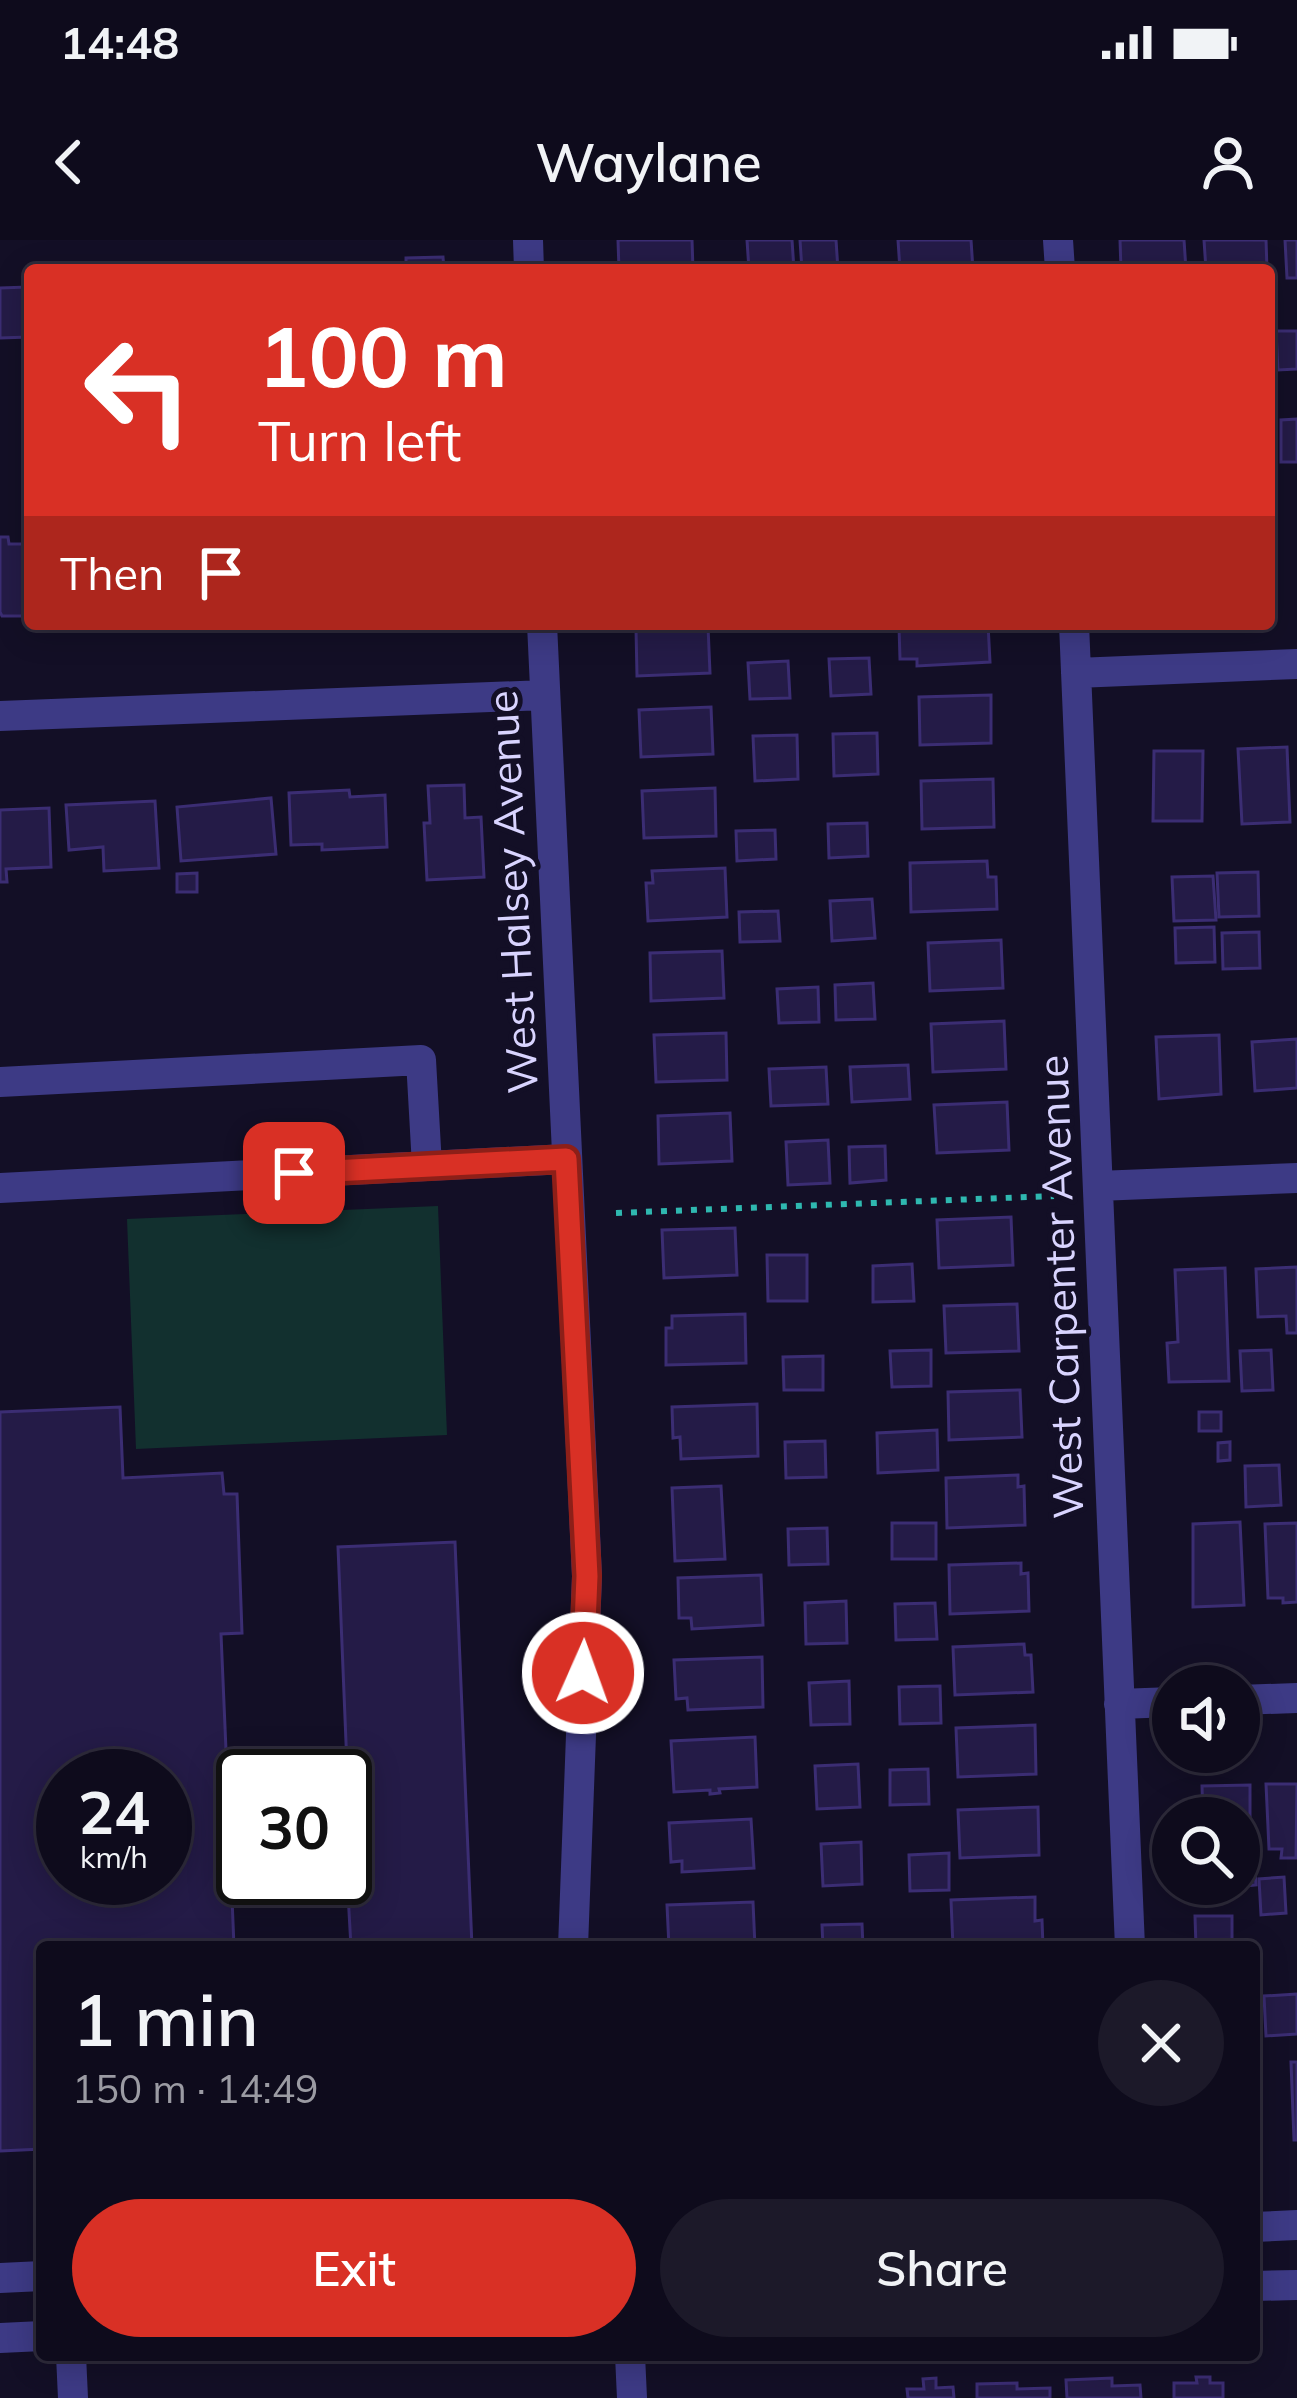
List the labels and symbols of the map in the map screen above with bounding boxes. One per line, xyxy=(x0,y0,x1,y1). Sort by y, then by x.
street label: West Halsey Avenue xyxy=(475,689,549,1095)
street label: West Carpenter Avenue xyxy=(1025,1054,1095,1520)
pin xyxy=(243,1122,345,1224)
position arrow xyxy=(520,1610,646,1736)
speed limit sign: 30 xyxy=(216,1749,372,1905)

